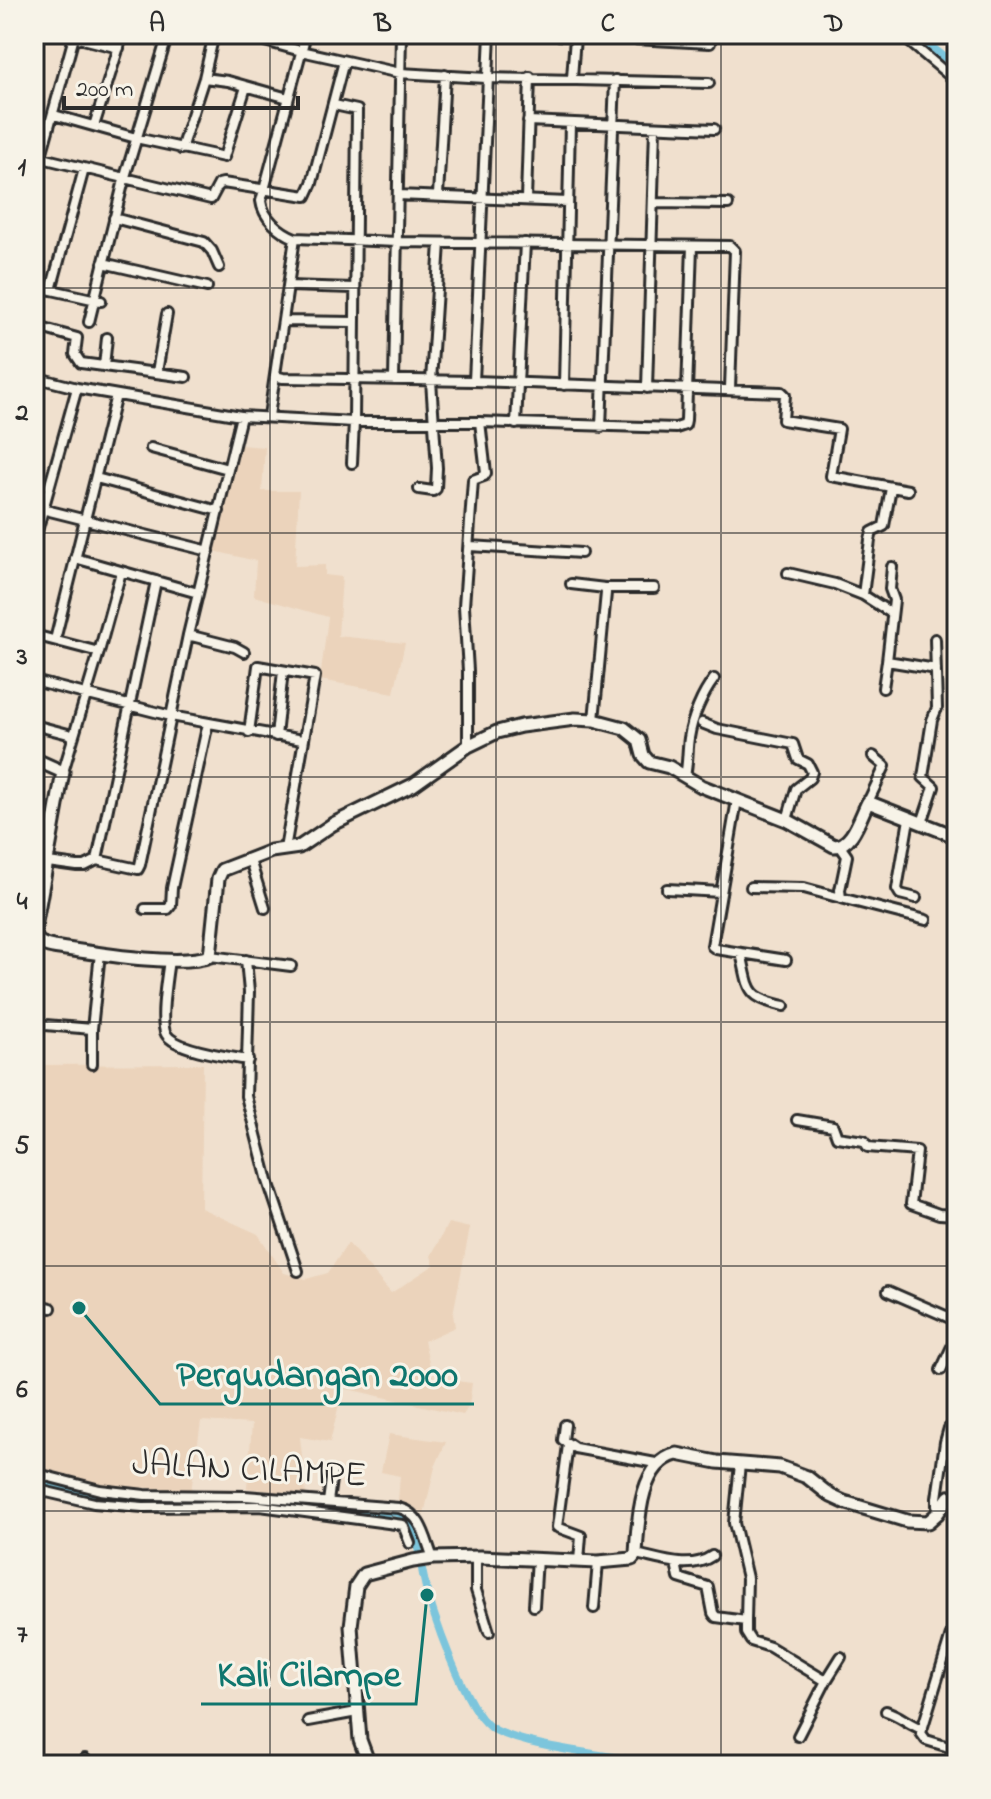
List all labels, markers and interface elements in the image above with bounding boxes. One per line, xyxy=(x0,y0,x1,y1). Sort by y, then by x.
text: A xyxy=(149,6,165,44)
text: B xyxy=(373,6,392,44)
text: C xyxy=(601,6,615,44)
text: D xyxy=(823,6,844,44)
scale bar xyxy=(64,60,298,110)
text: 200 m xyxy=(76,73,133,108)
text: 1 xyxy=(18,150,27,188)
text: 2 xyxy=(15,395,29,433)
text: 3 xyxy=(16,639,28,677)
text: 4 xyxy=(17,884,28,922)
text: 5 xyxy=(15,1128,30,1166)
callout: Pergudangan 2000 xyxy=(160,1342,474,1404)
text: Pergudangan 2000 xyxy=(176,1349,458,1405)
text: 6 xyxy=(16,1372,28,1410)
street label: JALAN CILAMPE xyxy=(130,1438,368,1504)
text: 7 xyxy=(17,1617,28,1655)
callout: Kali Cilampe xyxy=(201,1642,416,1704)
text: Kali Cilampe xyxy=(217,1649,402,1705)

